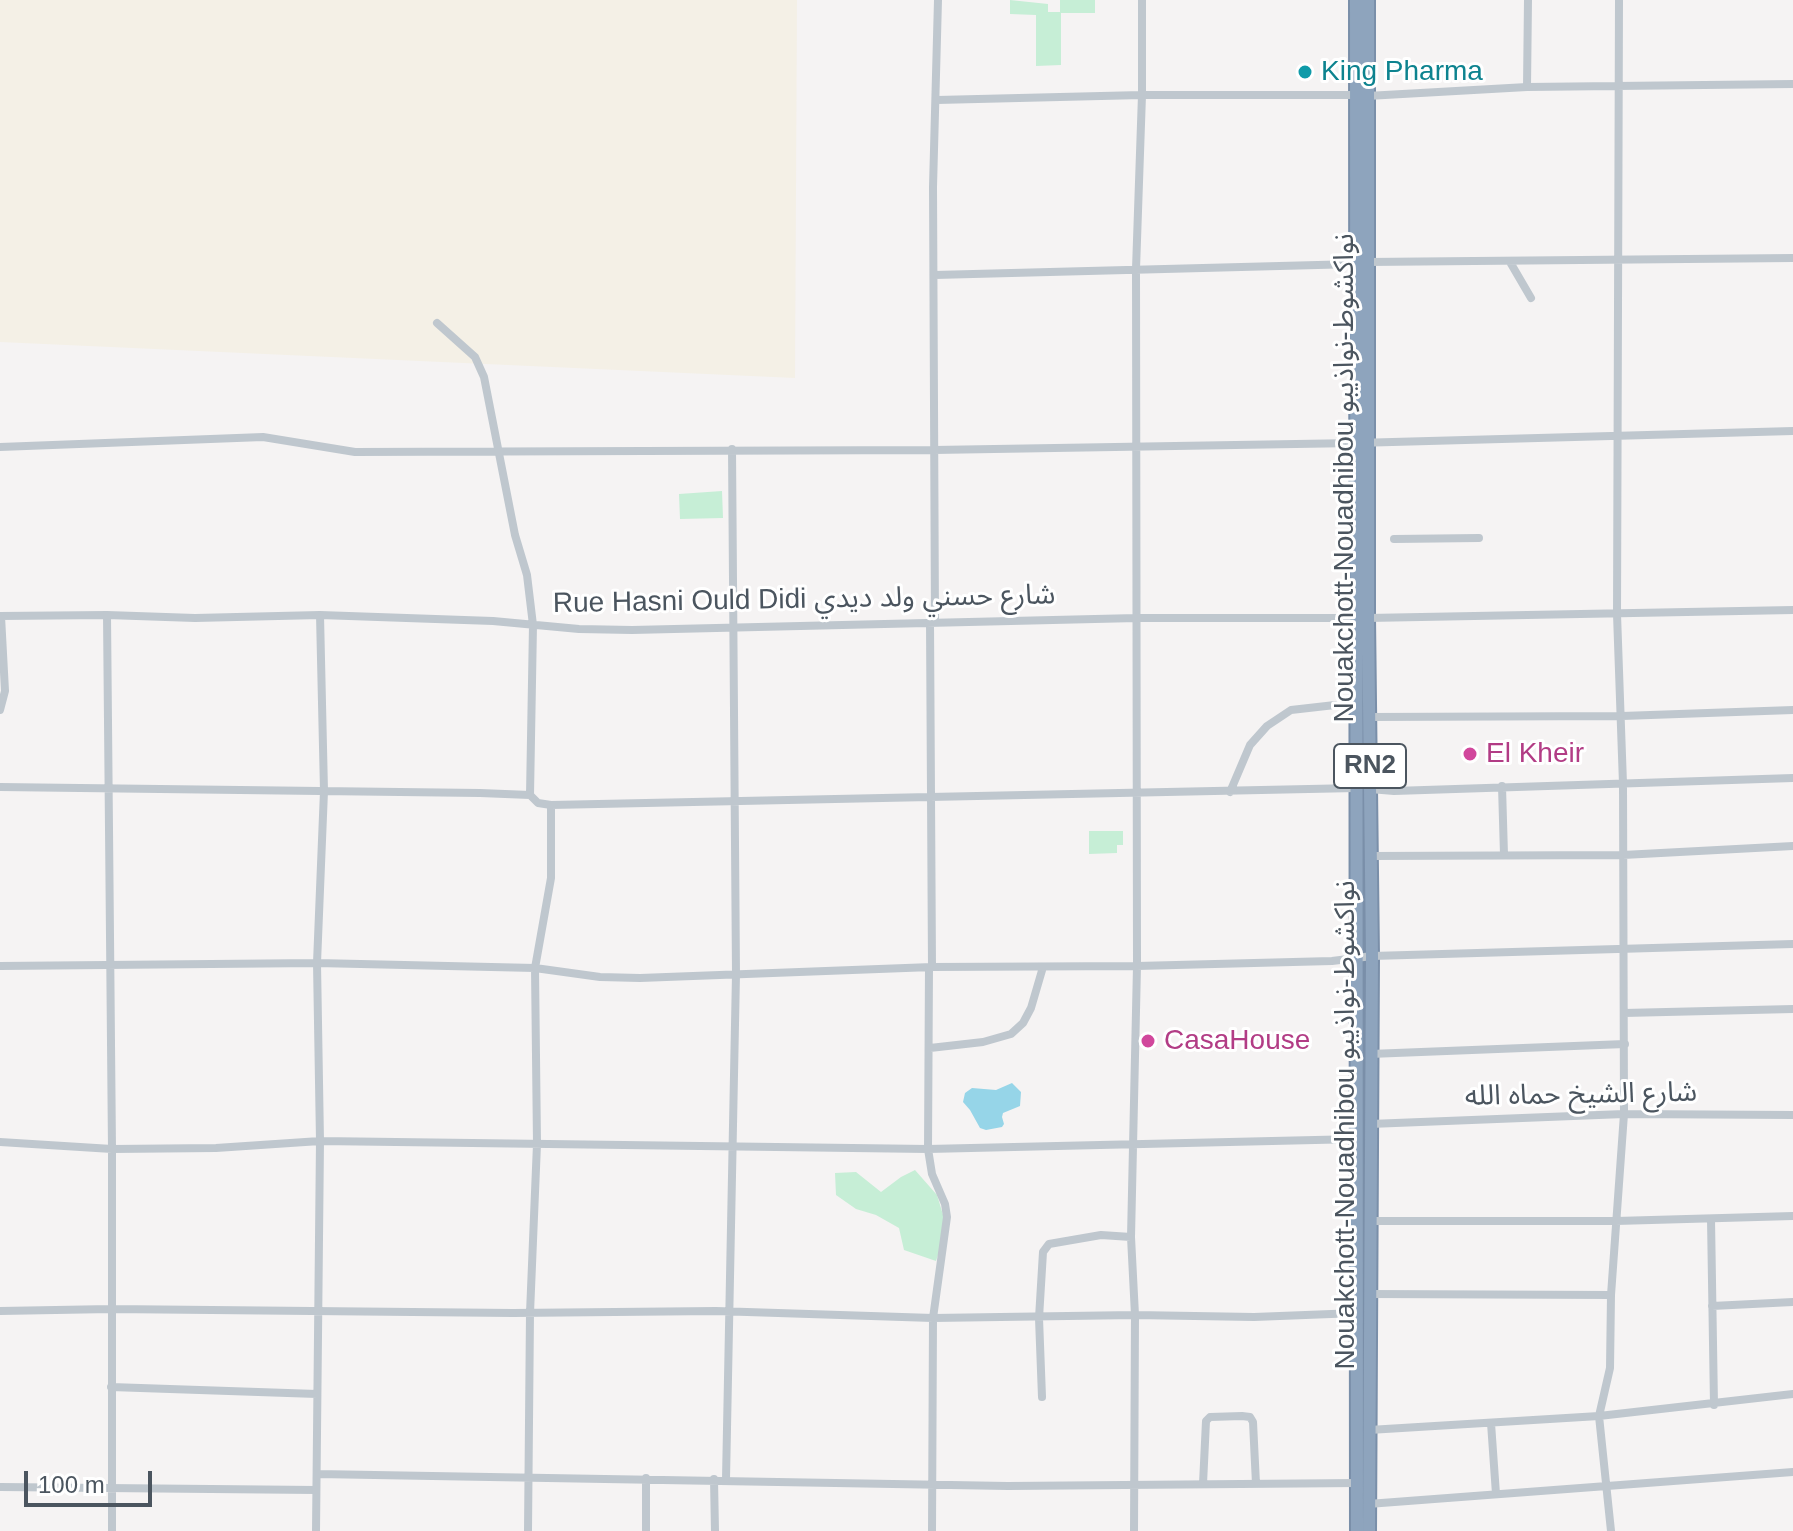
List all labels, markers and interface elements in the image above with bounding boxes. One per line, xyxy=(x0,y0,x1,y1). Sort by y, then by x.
place label: King Pharma xyxy=(1321,55,1483,89)
marker: King Pharma xyxy=(1296,63,1314,81)
street label: Nouakchott-Nouadhibou نواكشوط-نواذيبو xyxy=(1328,233,1362,723)
street label: Rue Hasni Ould Didi شارع حسني ولد ديدي xyxy=(553,579,1055,621)
place label: El Kheir xyxy=(1486,737,1584,771)
road number: RN2 xyxy=(1334,744,1406,788)
marker: El Kheir xyxy=(1461,745,1479,763)
street label: Nouakchott-Nouadhibou نواكشوط-نواذيبو xyxy=(1329,880,1363,1370)
place label: CasaHouse xyxy=(1164,1024,1310,1058)
marker: CasaHouse xyxy=(1139,1032,1157,1050)
street label: شارع الشيخ حماه الله xyxy=(1465,1076,1697,1114)
scale bar xyxy=(28,1455,156,1505)
text: 100 m xyxy=(38,1471,105,1498)

